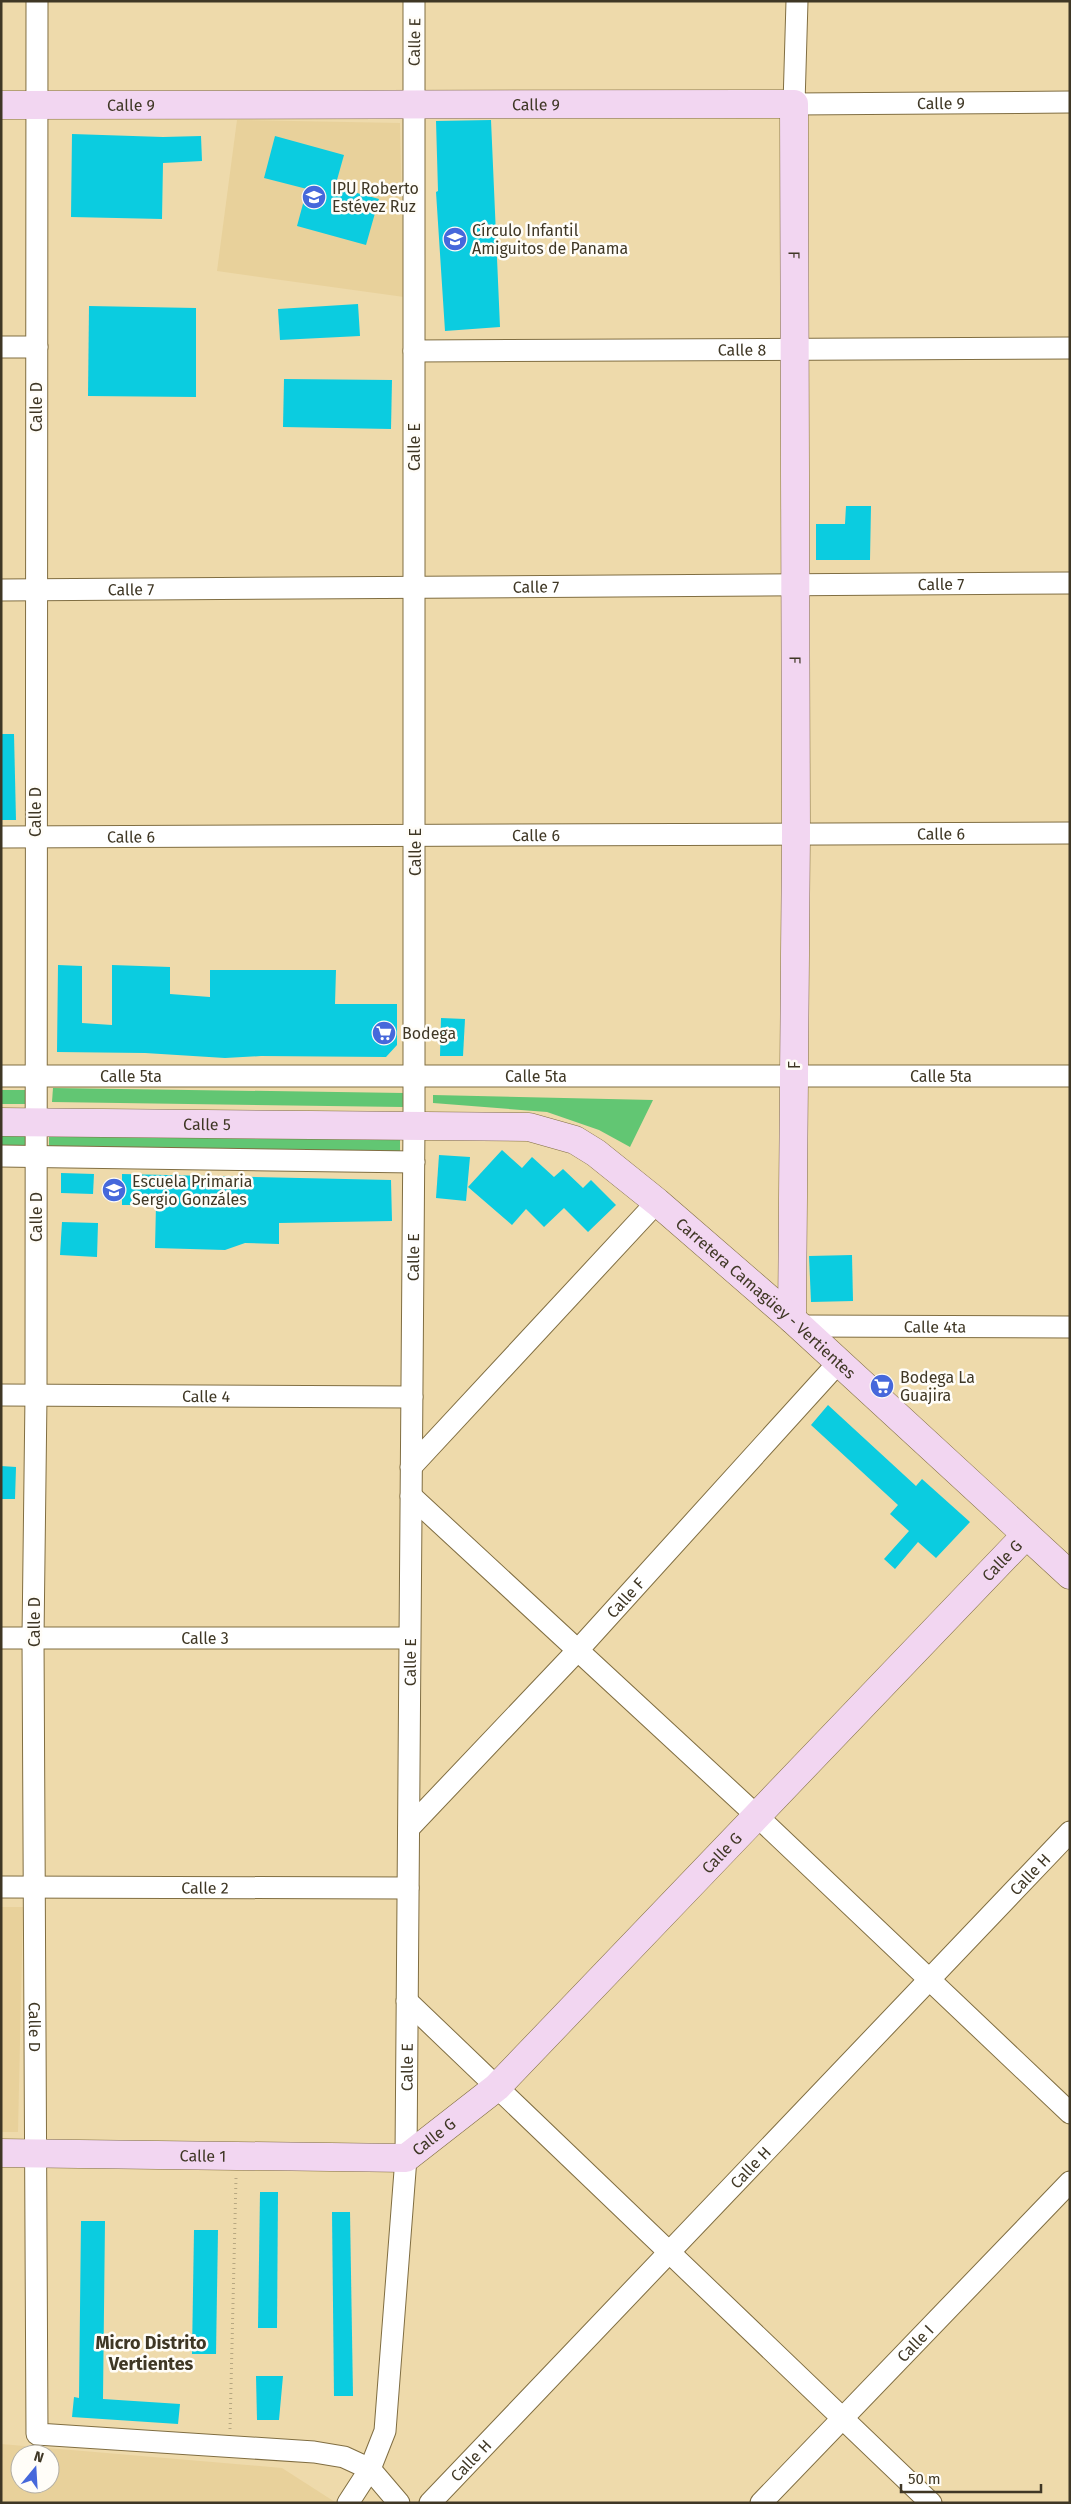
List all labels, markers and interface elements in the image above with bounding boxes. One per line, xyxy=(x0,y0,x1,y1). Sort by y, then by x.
street label: Calle E xyxy=(405,18,424,66)
street label: Calle 9 xyxy=(917,94,965,113)
street label: Calle 9 xyxy=(512,95,560,114)
street label: Calle 9 xyxy=(107,96,155,115)
place label: IPU Roberto Estévez Ruz xyxy=(332,179,419,216)
school or university icon: IPU Roberto Estévez Ruz xyxy=(301,184,327,210)
place label: Círculo Infantil Amiguitos de Panama xyxy=(472,221,628,258)
school or university icon: Círculo Infantil Amiguitos de Panama xyxy=(442,226,468,252)
street label: F xyxy=(784,251,803,259)
street label: Calle 8 xyxy=(718,340,766,360)
street label: Calle D xyxy=(27,382,46,432)
street label: Calle E xyxy=(405,423,424,471)
street label: Calle 7 xyxy=(918,575,964,594)
street label: Calle 7 xyxy=(513,577,559,597)
street label: Calle 7 xyxy=(108,580,154,599)
street label: F xyxy=(786,656,805,664)
street label: Calle D xyxy=(26,787,45,837)
street label: Calle 6 xyxy=(917,824,965,844)
street label: Calle 6 xyxy=(512,826,560,845)
street label: Calle 6 xyxy=(107,827,155,847)
street label: Calle E xyxy=(406,828,425,876)
supermarket icon: Bodega xyxy=(371,1020,397,1046)
place label: Bodega xyxy=(402,1024,456,1043)
street label: F xyxy=(785,1061,804,1069)
street label: Calle 5ta xyxy=(100,1067,162,1086)
street label: Calle 5ta xyxy=(505,1067,567,1086)
street label: Calle 5ta xyxy=(910,1067,972,1086)
street label: Calle 5 xyxy=(183,1115,231,1134)
place label: Escuela Primaria Sergio Gonzáles xyxy=(132,1172,253,1209)
school or university icon: Escuela Primaria Sergio Gonzáles xyxy=(101,1177,127,1203)
street label: Calle D xyxy=(27,1192,46,1242)
street label: Carretera Camagüey - Vertientes xyxy=(672,1214,859,1383)
street label: Calle E xyxy=(404,1233,423,1281)
street label: Calle 4ta xyxy=(904,1317,966,1337)
place label: Bodega La Guajira xyxy=(900,1368,975,1405)
supermarket icon: Bodega La Guajira xyxy=(869,1373,895,1399)
street label: Calle 4 xyxy=(182,1387,231,1406)
street label: Calle G xyxy=(978,1536,1026,1585)
street label: Calle F xyxy=(603,1574,649,1622)
street label: Calle D xyxy=(25,1597,44,1647)
street label: Calle 3 xyxy=(181,1629,229,1648)
street label: Calle E xyxy=(401,1638,420,1686)
street label: Calle G xyxy=(698,1828,746,1878)
street label: Calle H xyxy=(1006,1850,1054,1899)
street label: Calle 2 xyxy=(181,1878,229,1898)
street label: Calle D xyxy=(25,2002,44,2052)
street label: Calle E xyxy=(398,2043,417,2091)
street label: Calle G xyxy=(408,2114,459,2160)
street label: Calle H xyxy=(726,2143,775,2192)
street label: Calle 1 xyxy=(180,2146,226,2166)
street label: Calle I xyxy=(893,2321,938,2366)
district label: Micro Distrito Vertientes xyxy=(95,2332,207,2375)
street label: Calle H xyxy=(447,2436,495,2485)
north arrow xyxy=(10,2444,60,2494)
text: N xyxy=(32,2448,46,2467)
scale bar xyxy=(901,2462,1041,2494)
text: 50 m xyxy=(908,2470,941,2488)

